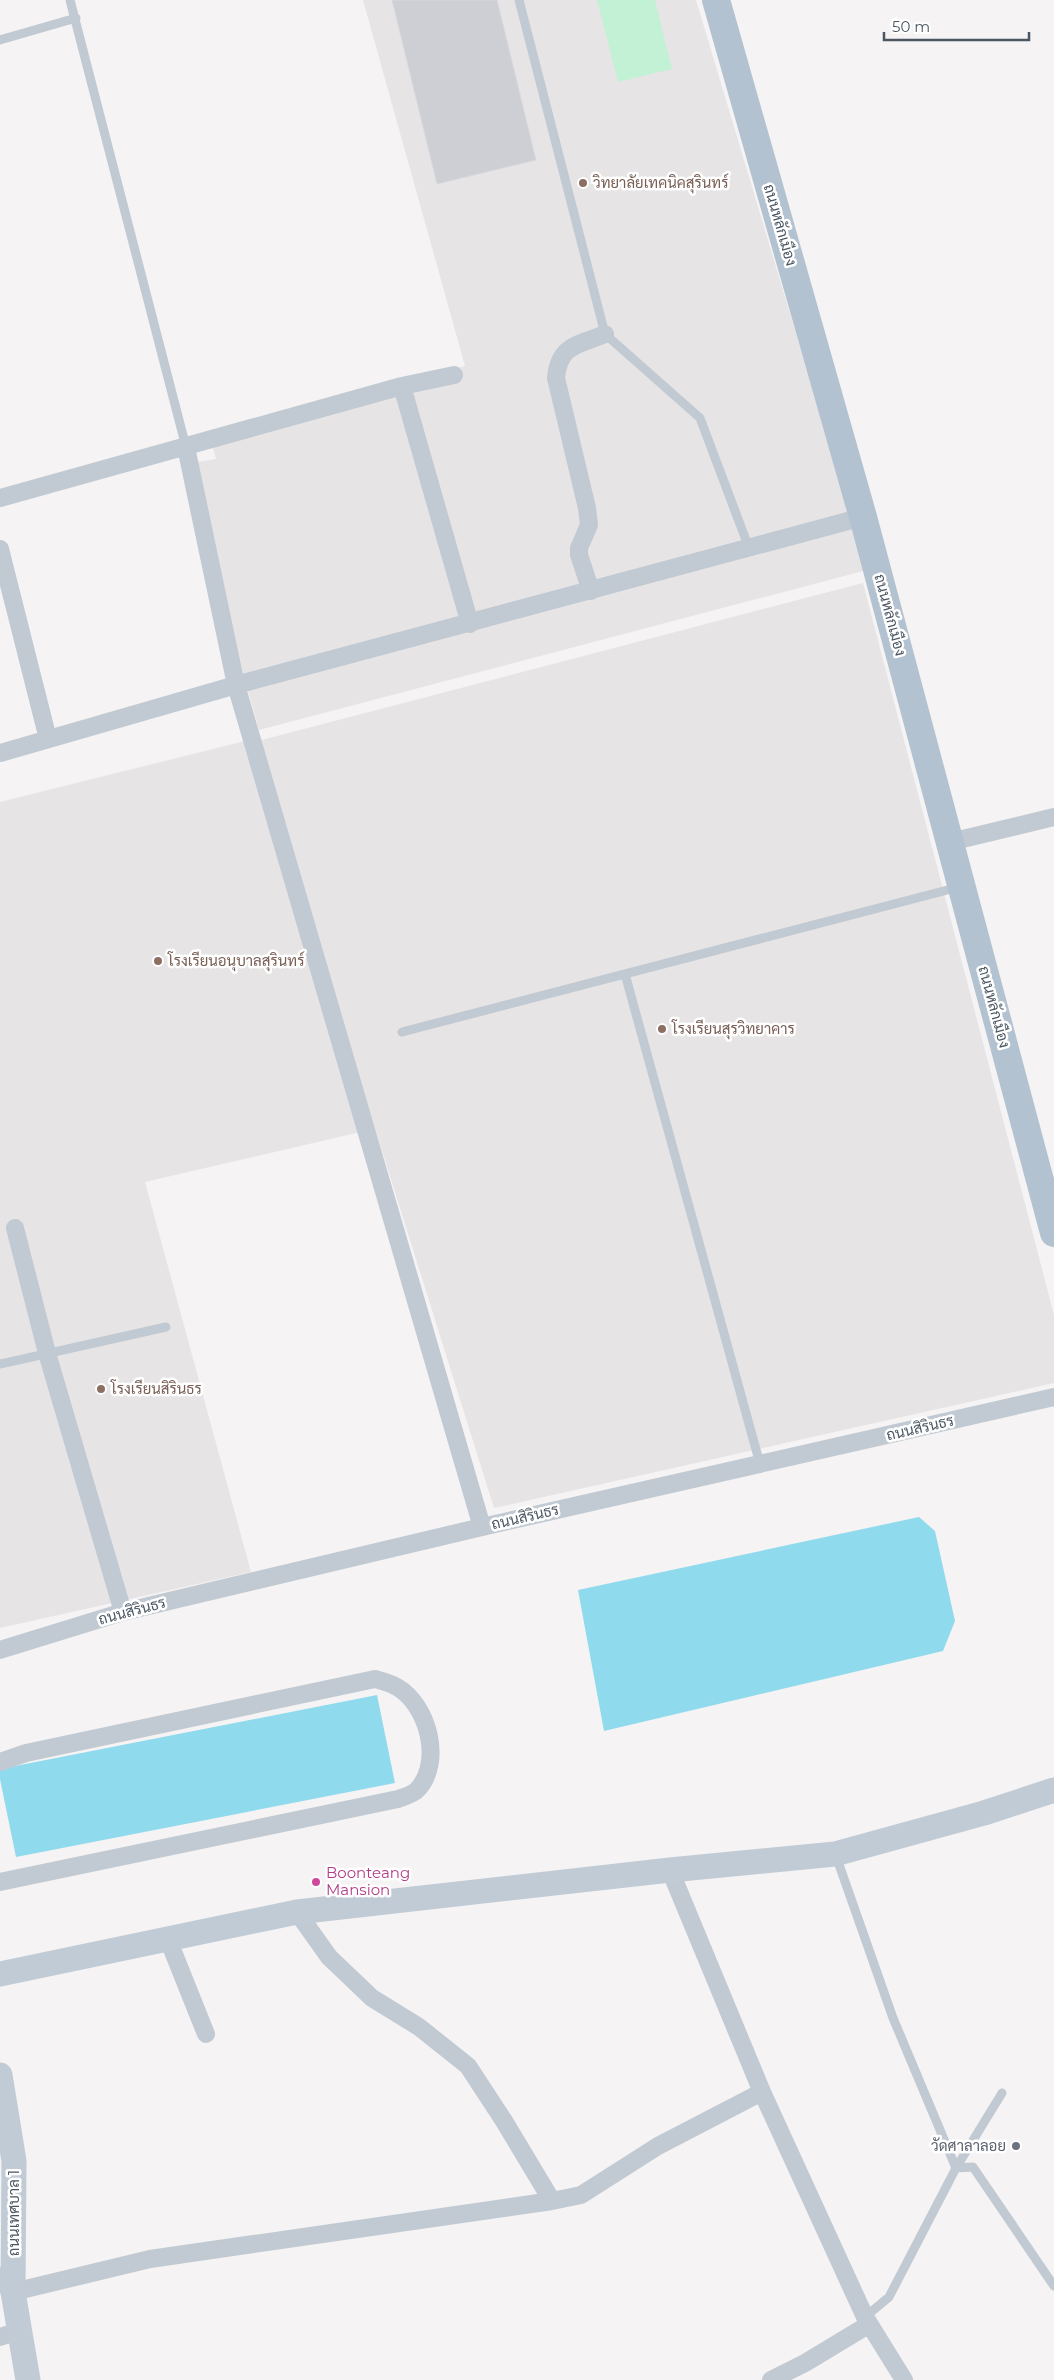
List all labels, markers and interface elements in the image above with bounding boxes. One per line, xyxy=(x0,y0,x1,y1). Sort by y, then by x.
scale bar xyxy=(884,10,1029,42)
text: 50 m xyxy=(892,17,930,36)
place label: วิทยาลัยเทคนิคสุรินทร์ xyxy=(593,173,728,194)
marker: วิทยาลัยเทคนิคสุรินทร์ xyxy=(577,177,589,189)
street label: ถนนหลักเมือง xyxy=(760,182,801,268)
street label: ถนนหลักเมือง xyxy=(870,572,911,658)
place label: โรงเรียนอนุบาลสุรินทร์ xyxy=(167,951,304,972)
marker: โรงเรียนอนุบาลสุรินทร์ xyxy=(152,955,164,967)
street label: ถนนหลักเมือง xyxy=(974,964,1015,1050)
place label: โรงเรียนสุรวิทยาคาร xyxy=(671,1019,795,1040)
marker: โรงเรียนสุรวิทยาคาร xyxy=(656,1023,668,1035)
place label: โรงเรียนสิรินธร xyxy=(110,1379,202,1398)
marker: โรงเรียนสิรินธร xyxy=(95,1383,107,1395)
street label: ถนนสิรินธร xyxy=(884,1411,956,1445)
street label: ถนนสิรินธร xyxy=(489,1500,561,1534)
street label: ถนนสิรินธร xyxy=(96,1592,168,1629)
place label: Boonteang Mansion xyxy=(326,1863,410,1899)
marker: Boonteang Mansion xyxy=(310,1876,322,1888)
place label: วัดศาลาลอย xyxy=(931,2136,1006,2155)
marker: วัดศาลาลอย xyxy=(1010,2140,1022,2152)
street label: ถนนเทศบาล 1 xyxy=(4,2170,23,2256)

